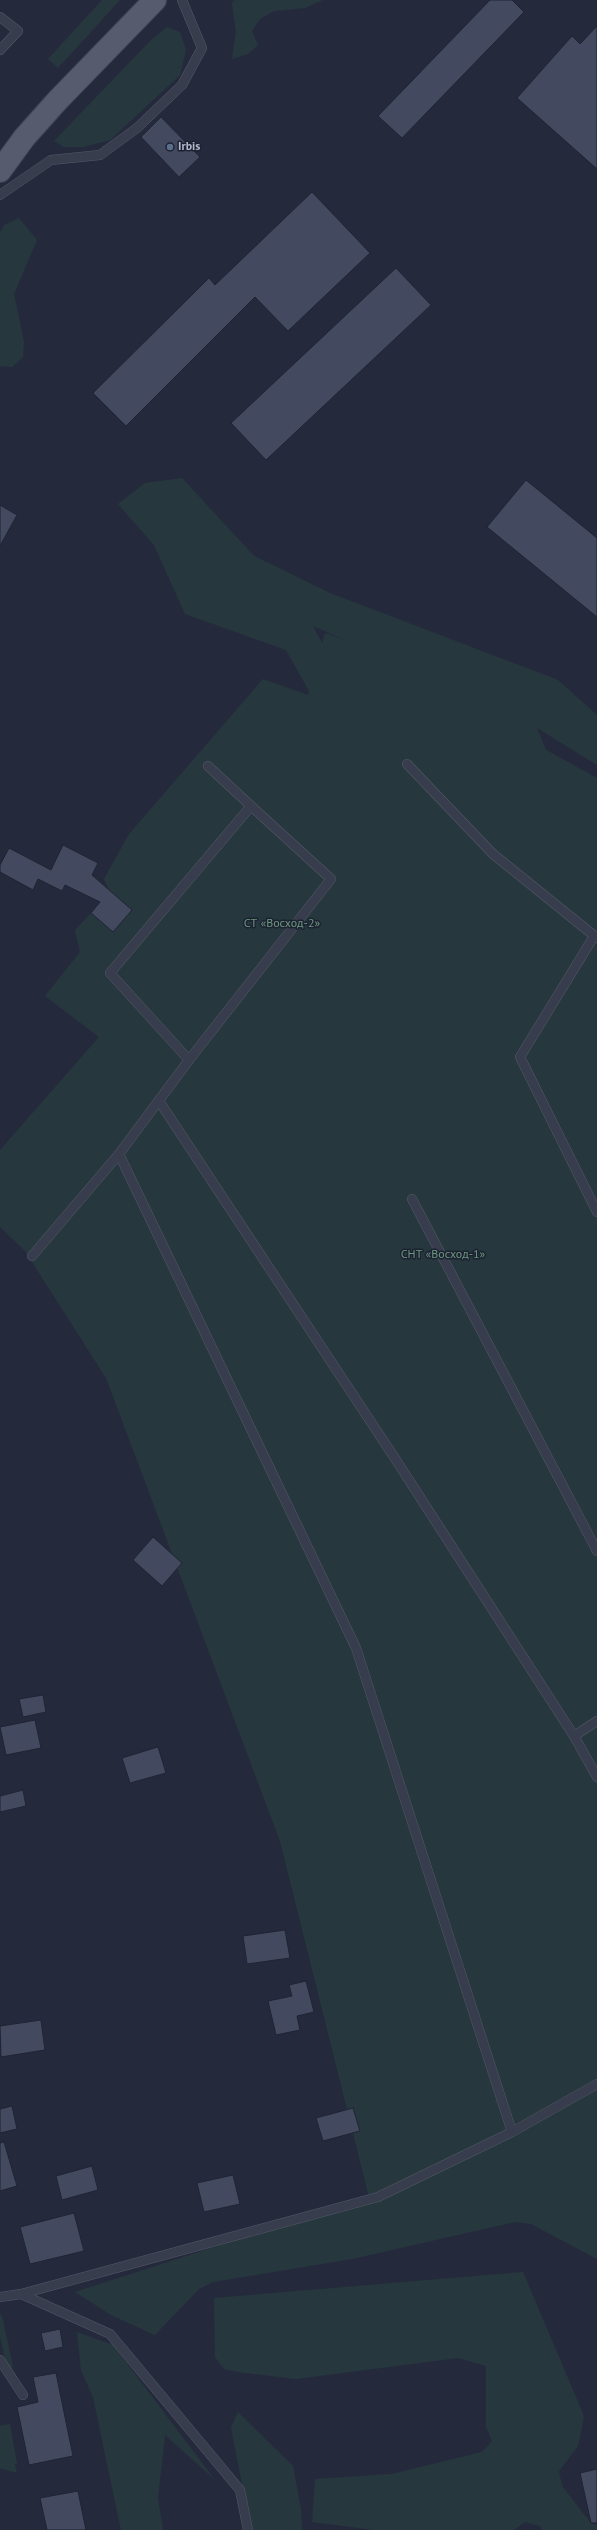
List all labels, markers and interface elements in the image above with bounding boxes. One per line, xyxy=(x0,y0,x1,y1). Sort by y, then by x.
place label: Irbis xyxy=(178,140,200,154)
marker: Irbis xyxy=(165,142,175,152)
park label: СТ «Восход-2» xyxy=(244,917,320,931)
park label: СНТ «Восход-1» xyxy=(401,1248,485,1262)

